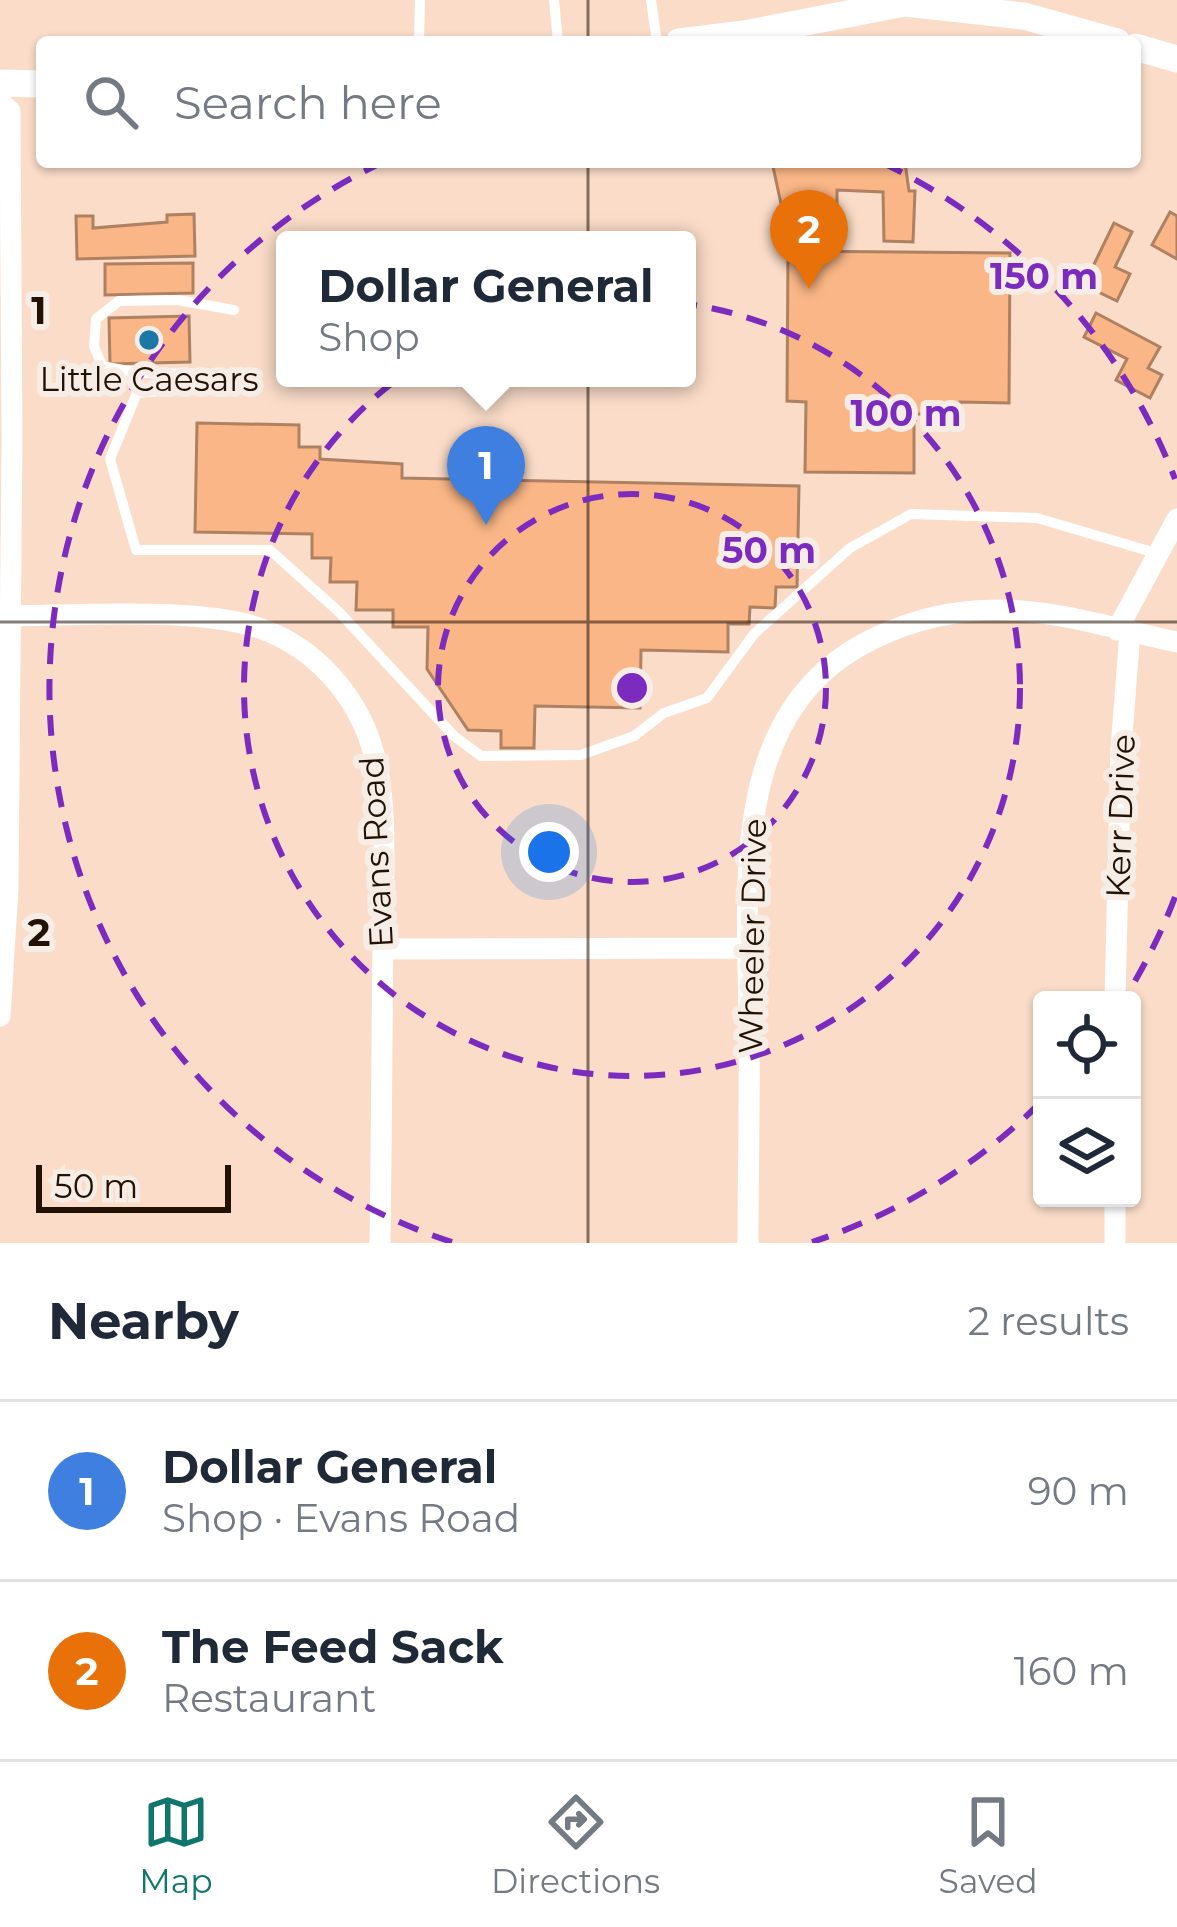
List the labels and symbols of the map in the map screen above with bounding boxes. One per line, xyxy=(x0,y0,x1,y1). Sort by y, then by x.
pin: 2 xyxy=(770,190,848,289)
text: 150 m xyxy=(990,254,1098,298)
text: 1 xyxy=(31,286,47,334)
marker: Little Caesars xyxy=(136,327,162,353)
place label: Little Caesars xyxy=(39,359,259,399)
text: 100 m xyxy=(851,391,961,435)
pin: 1 xyxy=(447,426,525,525)
text: 50 m xyxy=(722,528,816,572)
centre of rings xyxy=(611,667,653,709)
street label: Kerr Drive xyxy=(1097,733,1143,899)
street label: Evans Road xyxy=(351,755,401,949)
street label: Wheeler Drive xyxy=(730,818,774,1054)
your location xyxy=(519,822,579,882)
text: 2 xyxy=(27,908,51,956)
scale bar xyxy=(36,1159,231,1212)

